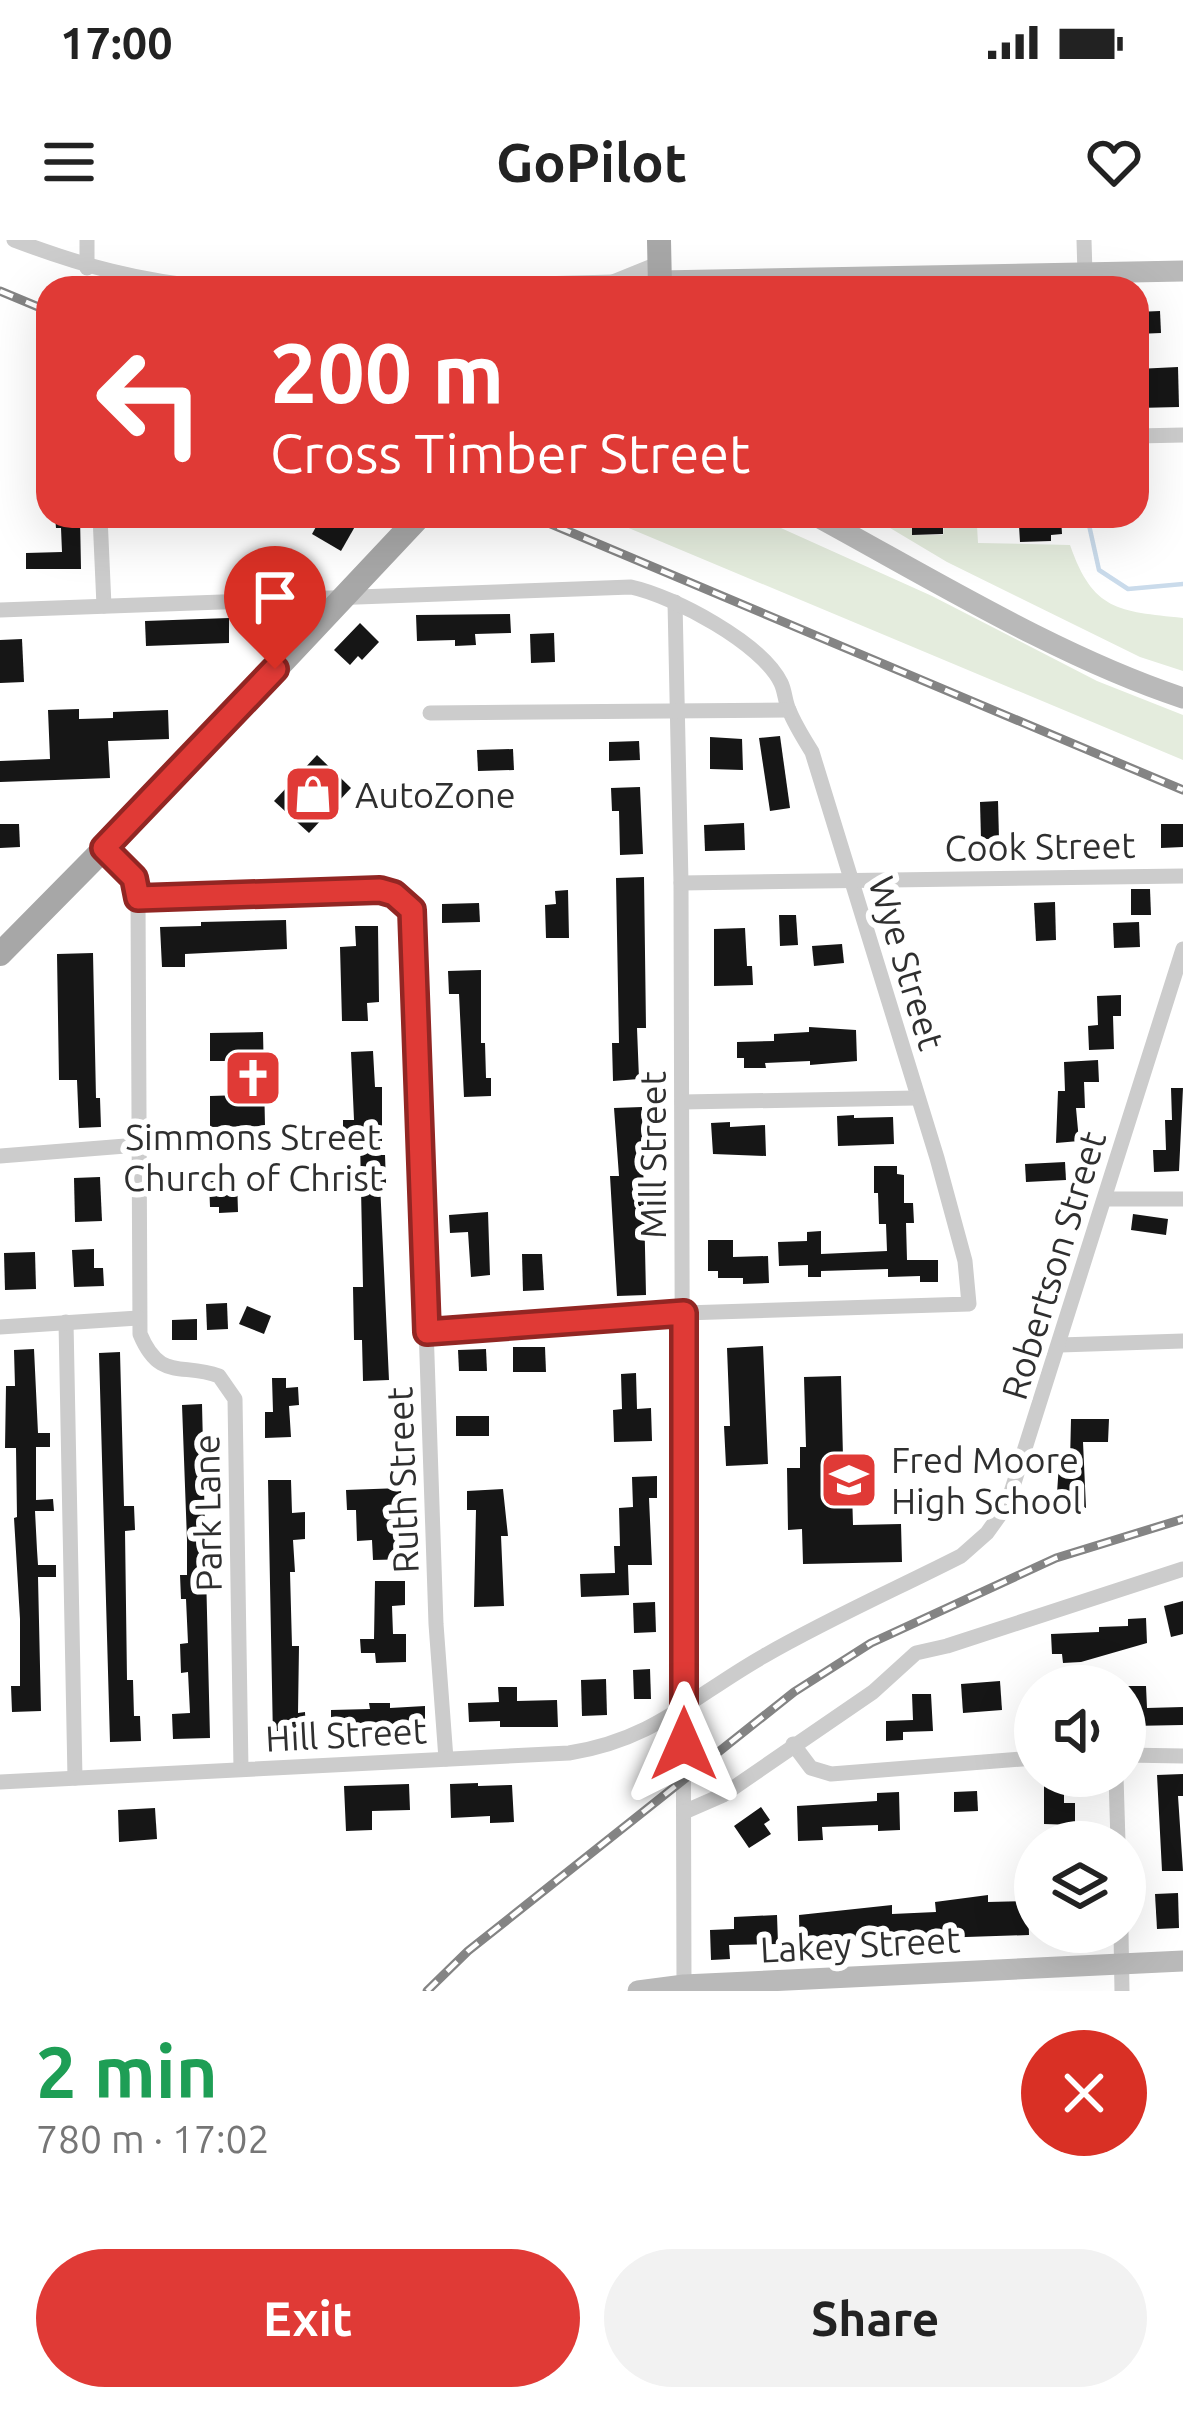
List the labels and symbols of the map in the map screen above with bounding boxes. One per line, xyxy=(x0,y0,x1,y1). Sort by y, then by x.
pin xyxy=(224,546,326,669)
shop icon: AutoZone xyxy=(282,763,344,825)
place label: AutoZone xyxy=(355,774,516,815)
street label: Cook Street xyxy=(944,824,1136,868)
street label: Wye Street xyxy=(861,871,953,1055)
church icon: Simmons Street Church of Christ xyxy=(222,1047,284,1109)
street label: Mill Street xyxy=(632,1071,673,1239)
place label: Simmons Street Church of Christ xyxy=(123,1116,383,1198)
street label: Robertson Street xyxy=(993,1126,1113,1404)
street label: Ruth Street xyxy=(378,1386,426,1574)
street label: Park Lane xyxy=(185,1434,229,1592)
place label: Fred Moore High School xyxy=(891,1439,1082,1521)
school or university icon: Fred Moore High School xyxy=(818,1449,880,1511)
position arrow xyxy=(621,1681,747,1807)
street label: Hill Street xyxy=(264,1709,428,1759)
street label: Lakey Street xyxy=(759,1918,961,1970)

